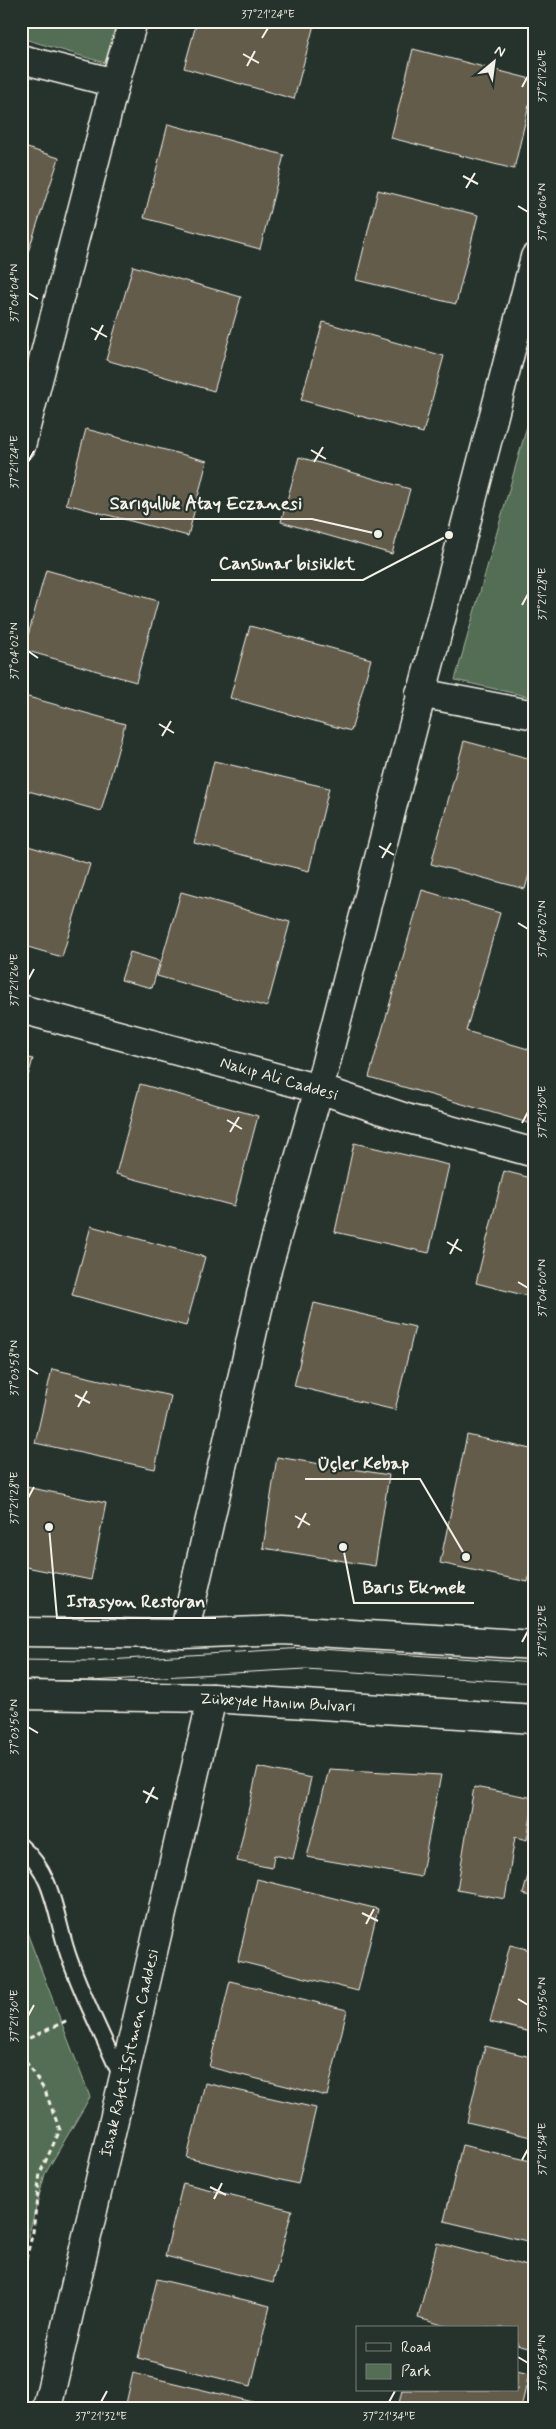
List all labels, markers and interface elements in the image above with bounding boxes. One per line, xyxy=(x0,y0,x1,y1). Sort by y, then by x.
text: 37°21'24"E xyxy=(241,7,295,23)
north arrow xyxy=(468,38,518,88)
text: N xyxy=(491,41,508,62)
text: 37°21'26"E xyxy=(535,50,551,103)
text: 37°04'06"N xyxy=(535,183,551,241)
text: 37°04'04"N xyxy=(7,264,23,322)
text: 37°21'24"E xyxy=(7,435,23,489)
callout: Sarıgulluk Atay Eczanesi xyxy=(100,486,312,519)
text: Sarıgulluk Atay Eczanesi xyxy=(110,492,302,516)
callout: Cansunar bisiklet xyxy=(211,547,363,580)
text: Cansunar bisiklet xyxy=(219,552,356,576)
text: 37°21'28"E xyxy=(535,568,551,620)
text: 37°04'02"N xyxy=(7,622,23,680)
text: 37°04'02"N xyxy=(535,900,551,958)
text: 37°21'26"E xyxy=(7,954,23,1007)
street label: Nakıp Ali Caddesi xyxy=(218,1052,341,1106)
text: 37°21'30"E xyxy=(535,1086,551,1138)
text: 37°04'00"N xyxy=(535,1259,551,1317)
text: 37°03'58"N xyxy=(7,1340,23,1396)
callout: Üçler Kebap xyxy=(305,1446,420,1479)
text: Üçler Kebap xyxy=(317,1452,409,1476)
text: 37°21'28"E xyxy=(7,1472,23,1524)
callout: Barıs Ekmek xyxy=(354,1570,474,1603)
text: Barıs Ekmek xyxy=(362,1576,466,1600)
callout: Istasyon Restoran xyxy=(57,1585,216,1618)
text: Istasyon Restoran xyxy=(67,1590,205,1614)
text: 37°21'32"E xyxy=(535,1605,551,1657)
street label: Zübeyde Hanım Bulvarı xyxy=(199,1688,357,1718)
text: 37°03'56"N xyxy=(7,1699,23,1755)
street label: İshak Rafet İşitmen Caddesi xyxy=(96,1947,164,2159)
text: 37°03'56"N xyxy=(535,1977,551,2033)
text: 37°21'30"E xyxy=(7,1990,23,2042)
text: 37°21'34"E xyxy=(535,2122,551,2176)
legend xyxy=(356,2326,518,2392)
text: 37°03'54"N xyxy=(535,2335,551,2391)
text: Road xyxy=(401,2338,431,2358)
text: Park xyxy=(401,2362,431,2382)
text: 37°21'32"E xyxy=(75,2409,127,2425)
text: 37°21'34"E xyxy=(362,2409,416,2425)

